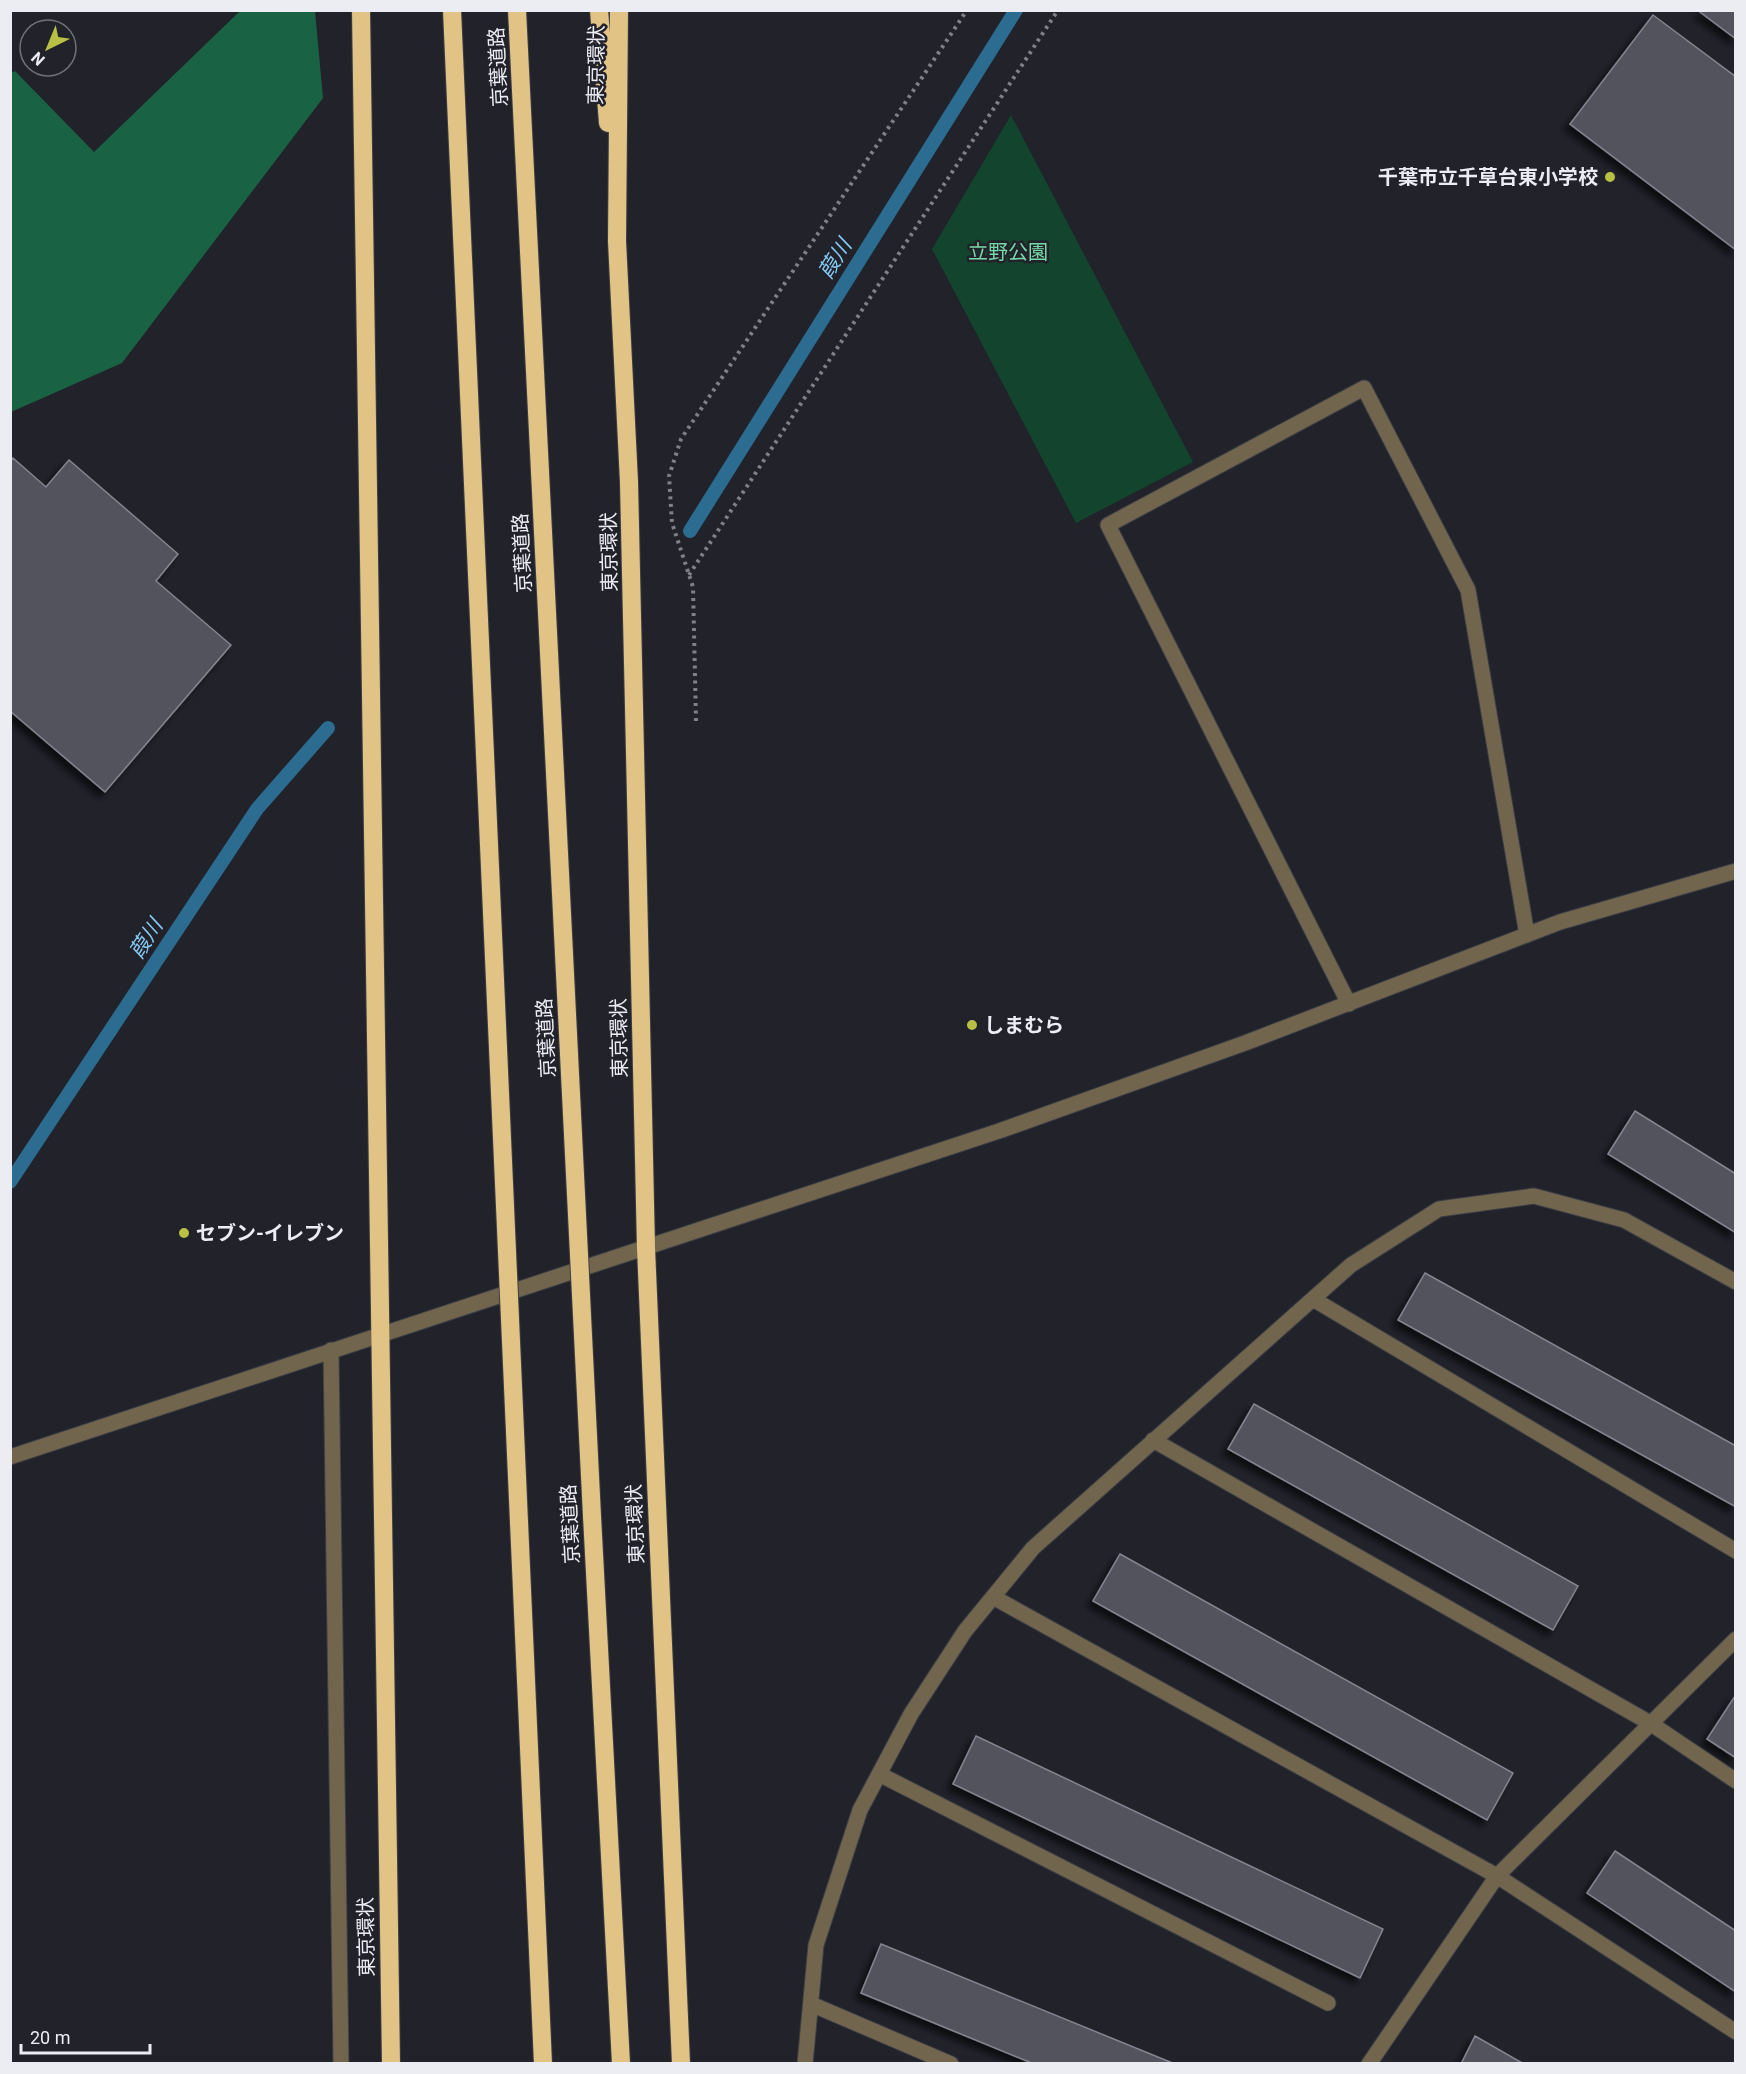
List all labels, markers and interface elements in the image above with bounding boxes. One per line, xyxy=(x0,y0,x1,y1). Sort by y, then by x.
north arrow xyxy=(18,18,78,78)
street label: 東京環状 xyxy=(583,25,609,105)
street label: 京葉道路 xyxy=(484,26,512,108)
text: N xyxy=(28,48,49,69)
place label: 千葉市立千草台東小学校 xyxy=(1378,165,1598,189)
marker: 千葉市立千草台東小学校 xyxy=(1603,170,1617,184)
water label: 葭川 xyxy=(814,233,857,283)
park label: 立野公園 xyxy=(968,240,1048,264)
street label: 京葉道路 xyxy=(508,512,536,594)
street label: 東京環状 xyxy=(596,512,622,592)
water label: 葭川 xyxy=(124,913,169,963)
street label: 京葉道路 xyxy=(532,997,560,1079)
street label: 東京環状 xyxy=(606,998,632,1078)
place label: しまむら xyxy=(984,1013,1064,1037)
marker: しまむら xyxy=(965,1018,979,1032)
place label: セブン-イレブン xyxy=(196,1221,344,1245)
marker: セブン-イレブン xyxy=(177,1226,191,1240)
street label: 京葉道路 xyxy=(556,1483,584,1565)
street label: 東京環状 xyxy=(622,1484,648,1564)
street label: 東京環状 xyxy=(353,1897,379,1977)
scale bar xyxy=(21,2017,150,2055)
text: 20 m xyxy=(30,2027,70,2048)

